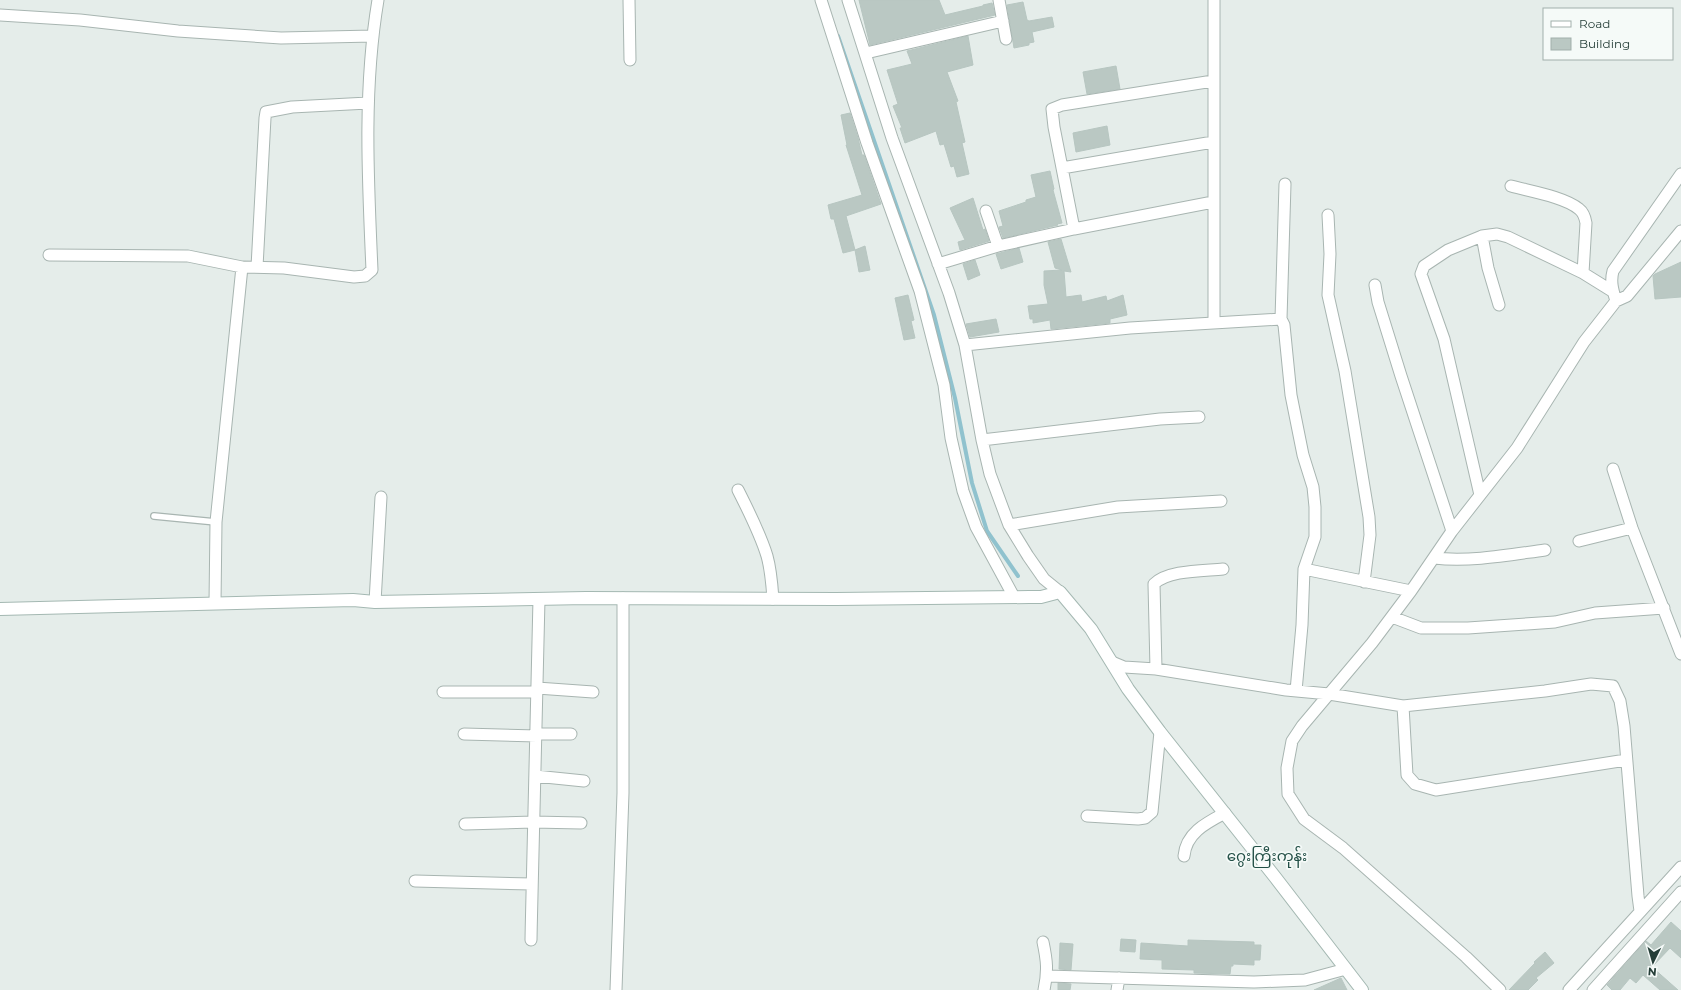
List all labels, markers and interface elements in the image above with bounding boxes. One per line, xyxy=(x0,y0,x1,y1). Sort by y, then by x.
legend xyxy=(1543,8,1673,60)
text: Road xyxy=(1579,16,1610,31)
text: Building xyxy=(1579,36,1630,51)
district label: ဂွေးကြီးကုန်း xyxy=(1227,846,1307,868)
north arrow xyxy=(1633,942,1673,982)
text: N xyxy=(1647,965,1657,979)

